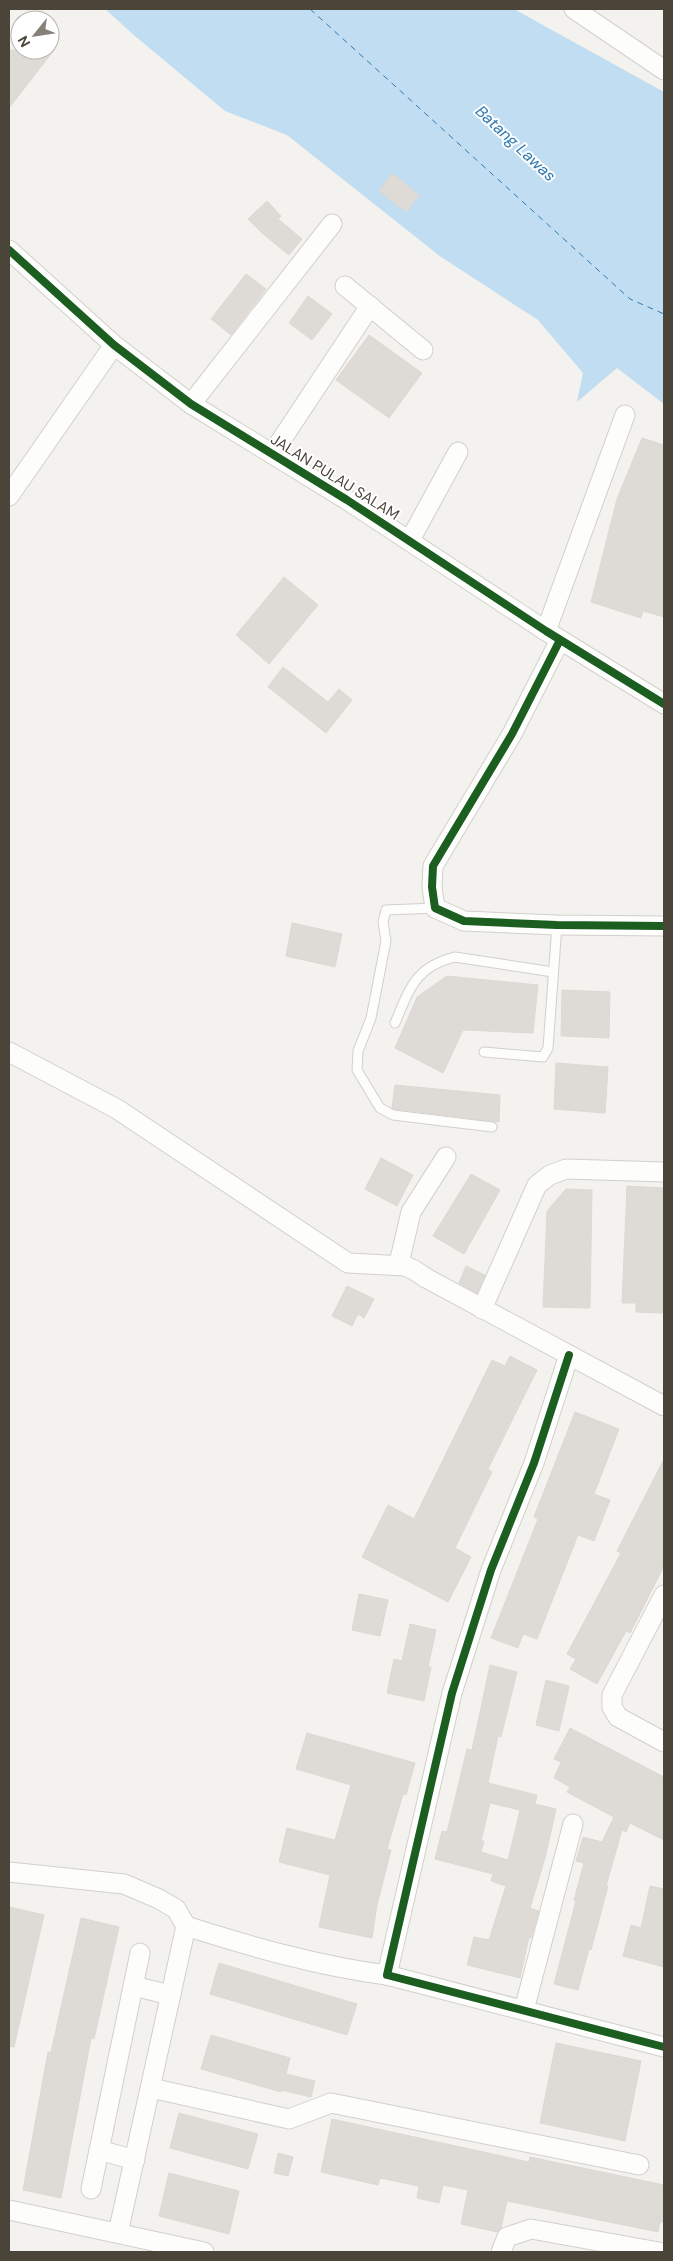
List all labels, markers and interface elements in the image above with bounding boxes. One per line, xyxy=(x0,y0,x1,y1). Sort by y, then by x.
north arrow xyxy=(10,10,60,60)
text: N xyxy=(13,33,34,50)
water label: Batang Lawas xyxy=(471,101,560,186)
street label: JALAN PULAU SALAM xyxy=(267,429,403,525)

